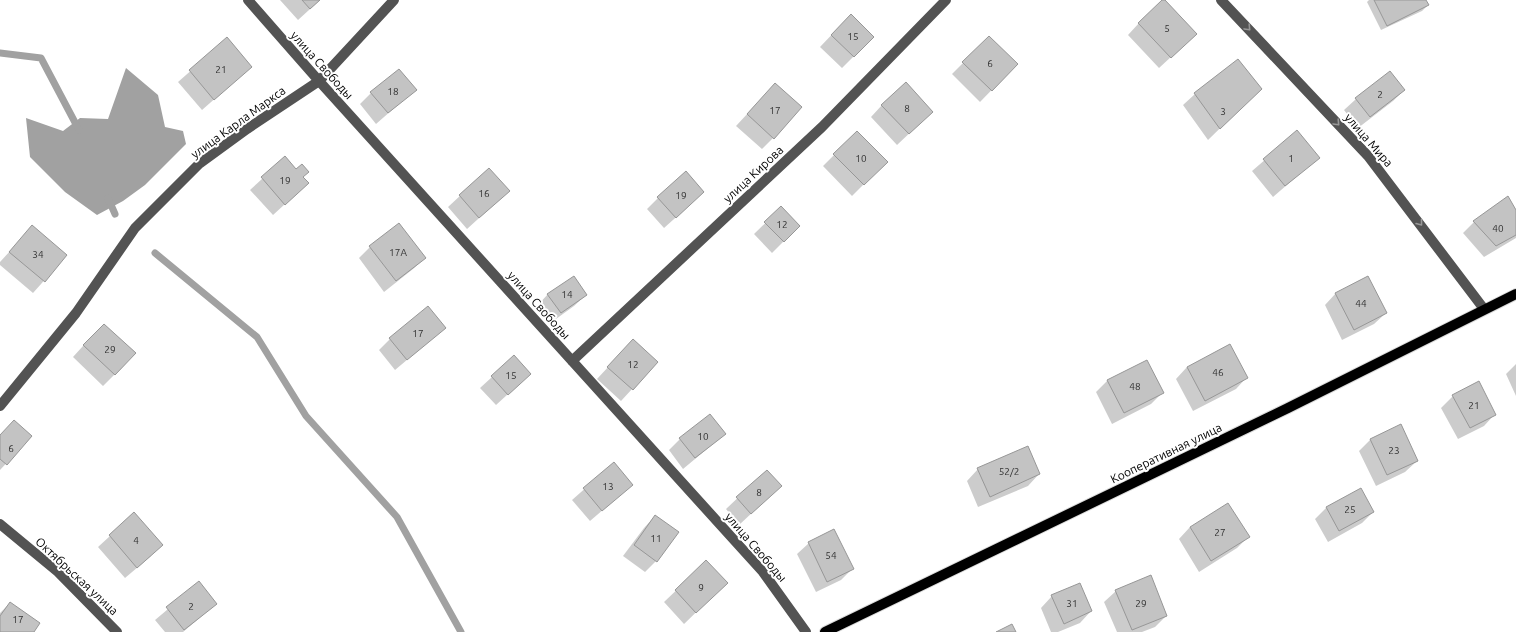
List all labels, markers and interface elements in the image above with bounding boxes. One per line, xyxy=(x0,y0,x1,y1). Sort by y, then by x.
house number: 5 xyxy=(1164,23,1170,34)
one-way arrow xyxy=(1243,23,1251,31)
street label: улица Свободы xyxy=(288,28,356,102)
house number: 15 xyxy=(847,31,859,42)
house number: 6 xyxy=(987,58,993,69)
house number: 21 xyxy=(215,64,227,75)
street label: улица Карла Маркса xyxy=(188,83,288,161)
house number: 18 xyxy=(387,86,399,97)
house number: 2 xyxy=(1377,89,1383,100)
house number: 8 xyxy=(904,103,910,114)
house number: 17 xyxy=(769,105,781,116)
house number: 3 xyxy=(1220,106,1226,117)
street label: улица Мира xyxy=(1342,111,1396,169)
one-way arrow xyxy=(1332,118,1340,126)
street label: улица Кирова xyxy=(720,143,786,205)
house number: 10 xyxy=(855,153,867,164)
house number: 1 xyxy=(1288,153,1294,164)
house number: 19 xyxy=(279,175,291,186)
house number: 16 xyxy=(478,188,490,199)
house number: 19 xyxy=(675,190,687,201)
house number: 12 xyxy=(776,219,788,230)
one-way arrow xyxy=(1415,219,1422,226)
house number: 40 xyxy=(1492,223,1504,234)
house number: 17А xyxy=(389,247,407,258)
house number: 34 xyxy=(32,249,44,260)
street label: улица Свободы xyxy=(505,268,573,342)
house number: 14 xyxy=(561,289,573,300)
house number: 44 xyxy=(1355,298,1367,309)
house number: 17 xyxy=(412,328,424,339)
house number: 29 xyxy=(104,344,116,355)
house number: 12 xyxy=(627,359,639,370)
house number: 46 xyxy=(1212,367,1224,378)
house number: 15 xyxy=(505,370,517,381)
house number: 48 xyxy=(1129,381,1141,392)
house number: 21 xyxy=(1468,400,1480,411)
street label: Кооперативная улица xyxy=(1108,420,1224,486)
house number: 10 xyxy=(697,431,709,442)
house number: 6 xyxy=(8,443,14,454)
house number: 23 xyxy=(1388,445,1400,456)
house number: 52/2 xyxy=(999,466,1019,477)
house number: 13 xyxy=(602,481,614,492)
house number: 8 xyxy=(756,487,762,498)
house number: 25 xyxy=(1344,504,1356,515)
street label: улица Свободы xyxy=(723,510,789,584)
house number: 27 xyxy=(1214,527,1226,538)
house number: 11 xyxy=(650,533,662,544)
street label: Октябрьская улица xyxy=(33,535,121,617)
house number: 4 xyxy=(133,535,139,546)
house number: 54 xyxy=(825,550,837,561)
house number: 9 xyxy=(698,582,704,593)
house number: 31 xyxy=(1066,598,1078,609)
house number: 29 xyxy=(1135,598,1147,609)
house number: 2 xyxy=(188,601,194,612)
house number: 17 xyxy=(12,614,24,625)

